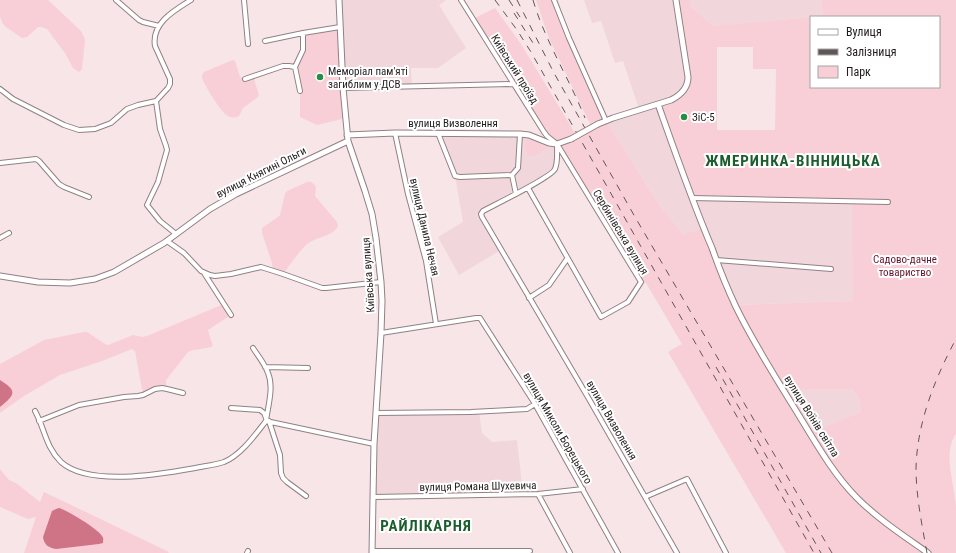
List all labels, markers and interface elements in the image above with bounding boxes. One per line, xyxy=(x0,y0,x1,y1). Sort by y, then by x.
legend xyxy=(810,16,940,88)
text: Вулиця xyxy=(846,25,882,39)
street label: Київський проїзд xyxy=(488,32,541,106)
text: Залізниця xyxy=(846,45,897,59)
place label: Меморіал пам'яті загиблим у ДСВ xyxy=(328,65,408,91)
text: Парк xyxy=(846,65,871,79)
marker: Меморіал пам'яті загиблим у ДСВ xyxy=(315,72,325,82)
place label: ЗіС-5 xyxy=(692,111,715,124)
marker: ЗіС-5 xyxy=(679,112,689,122)
street label: вулиця Визволення xyxy=(408,117,498,130)
street label: вулиця Княгині Ольги xyxy=(214,144,308,201)
district label: ЖМЕРИНКА-ВІННИЦЬКА xyxy=(705,152,881,170)
street label: вулиця Данила Нечая xyxy=(407,177,442,277)
street label: Сербинівська вулиця xyxy=(590,187,651,277)
street label: Київська вулиця xyxy=(359,237,378,313)
park label: Садово-дачне товариство xyxy=(873,253,937,279)
street label: вулиця Миколи Борецького xyxy=(520,370,595,487)
street label: вулиця Воїнів світла xyxy=(781,373,842,459)
street label: вулиця Визволення xyxy=(584,378,640,462)
street label: вулиця Романа Шухевича xyxy=(419,479,537,494)
district label: РАЙЛІКАРНЯ xyxy=(380,517,472,535)

